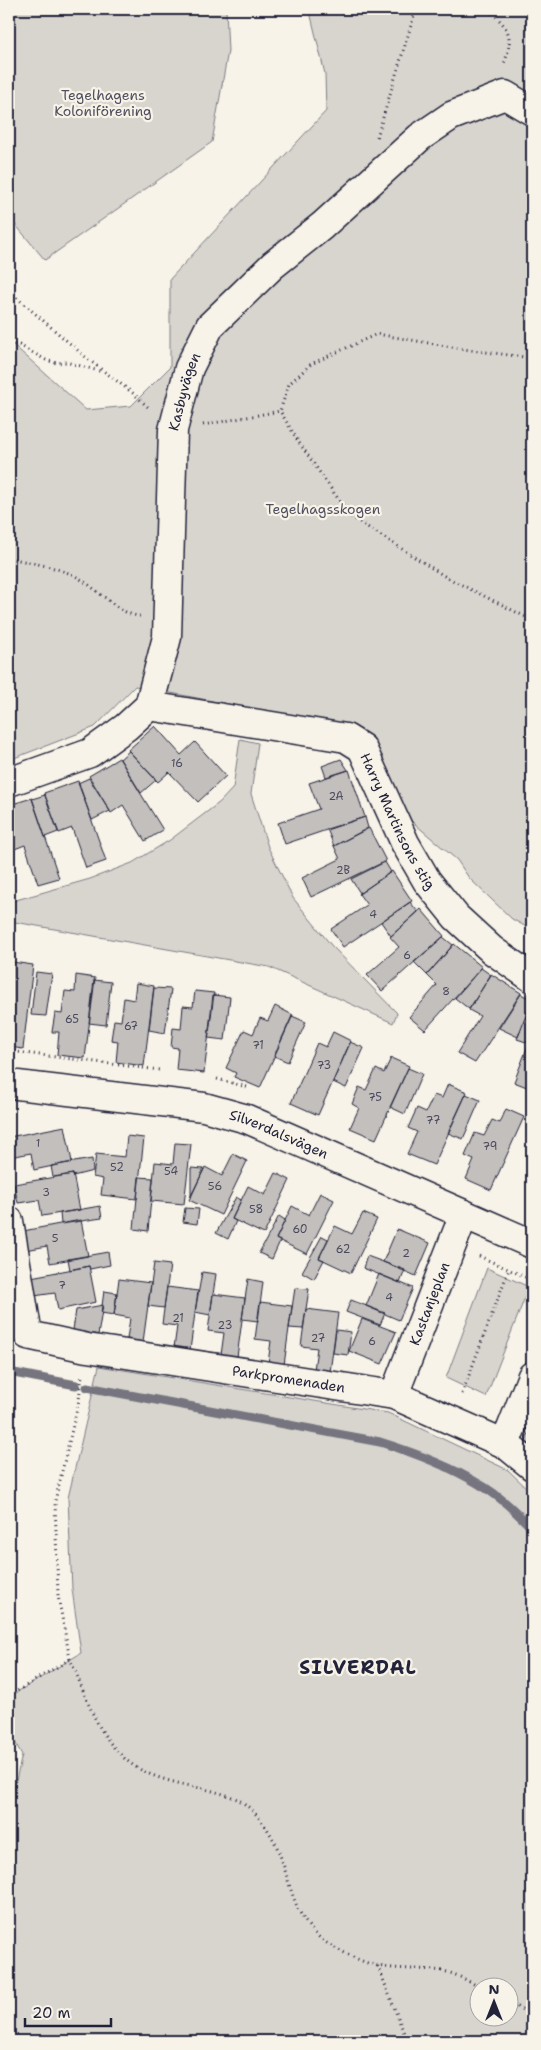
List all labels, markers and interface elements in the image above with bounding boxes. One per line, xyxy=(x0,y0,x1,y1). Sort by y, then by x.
park label: Tegelhagens Koloniförening xyxy=(54,86,152,120)
street label: Kasbyvägen xyxy=(164,349,205,433)
park label: Tegelhagsskogen xyxy=(266,500,381,518)
street label: Harry Martinsons stig xyxy=(356,750,439,893)
house number: 16 xyxy=(171,756,183,771)
house number: 2A xyxy=(328,789,344,804)
house number: 2B xyxy=(336,863,350,878)
house number: 4 xyxy=(369,907,377,922)
house number: 6 xyxy=(403,948,411,963)
house number: 8 xyxy=(442,984,450,999)
house number: 65 xyxy=(65,1012,79,1027)
house number: 67 xyxy=(124,1019,138,1034)
house number: 71 xyxy=(252,1038,264,1053)
house number: 73 xyxy=(317,1058,331,1073)
house number: 75 xyxy=(368,1090,382,1105)
street label: Silverdalsvägen xyxy=(227,1106,331,1163)
house number: 77 xyxy=(426,1113,441,1128)
house number: 1 xyxy=(36,1136,40,1151)
house number: 79 xyxy=(483,1139,498,1154)
house number: 52 xyxy=(110,1160,124,1175)
house number: 54 xyxy=(164,1164,178,1179)
house number: 56 xyxy=(208,1179,222,1194)
house number: 3 xyxy=(42,1185,50,1200)
house number: 58 xyxy=(249,1202,263,1217)
house number: 60 xyxy=(292,1222,308,1237)
house number: 5 xyxy=(52,1231,59,1246)
house number: 62 xyxy=(336,1242,350,1257)
house number: 2 xyxy=(402,1246,410,1261)
street label: Kastanjeplan xyxy=(405,1259,454,1348)
house number: 7 xyxy=(58,1278,66,1293)
house number: 4 xyxy=(385,1290,393,1305)
house number: 21 xyxy=(172,1311,184,1326)
house number: 23 xyxy=(218,1318,232,1333)
house number: 27 xyxy=(311,1331,326,1346)
house number: 6 xyxy=(368,1334,376,1349)
street label: Parkpromenaden xyxy=(231,1361,347,1396)
district label: SILVERDAL xyxy=(299,1655,417,1680)
north arrow xyxy=(468,1978,518,2028)
text: N xyxy=(488,1980,500,1998)
scale bar xyxy=(25,1995,111,2027)
text: 20 m xyxy=(32,2003,71,2023)

